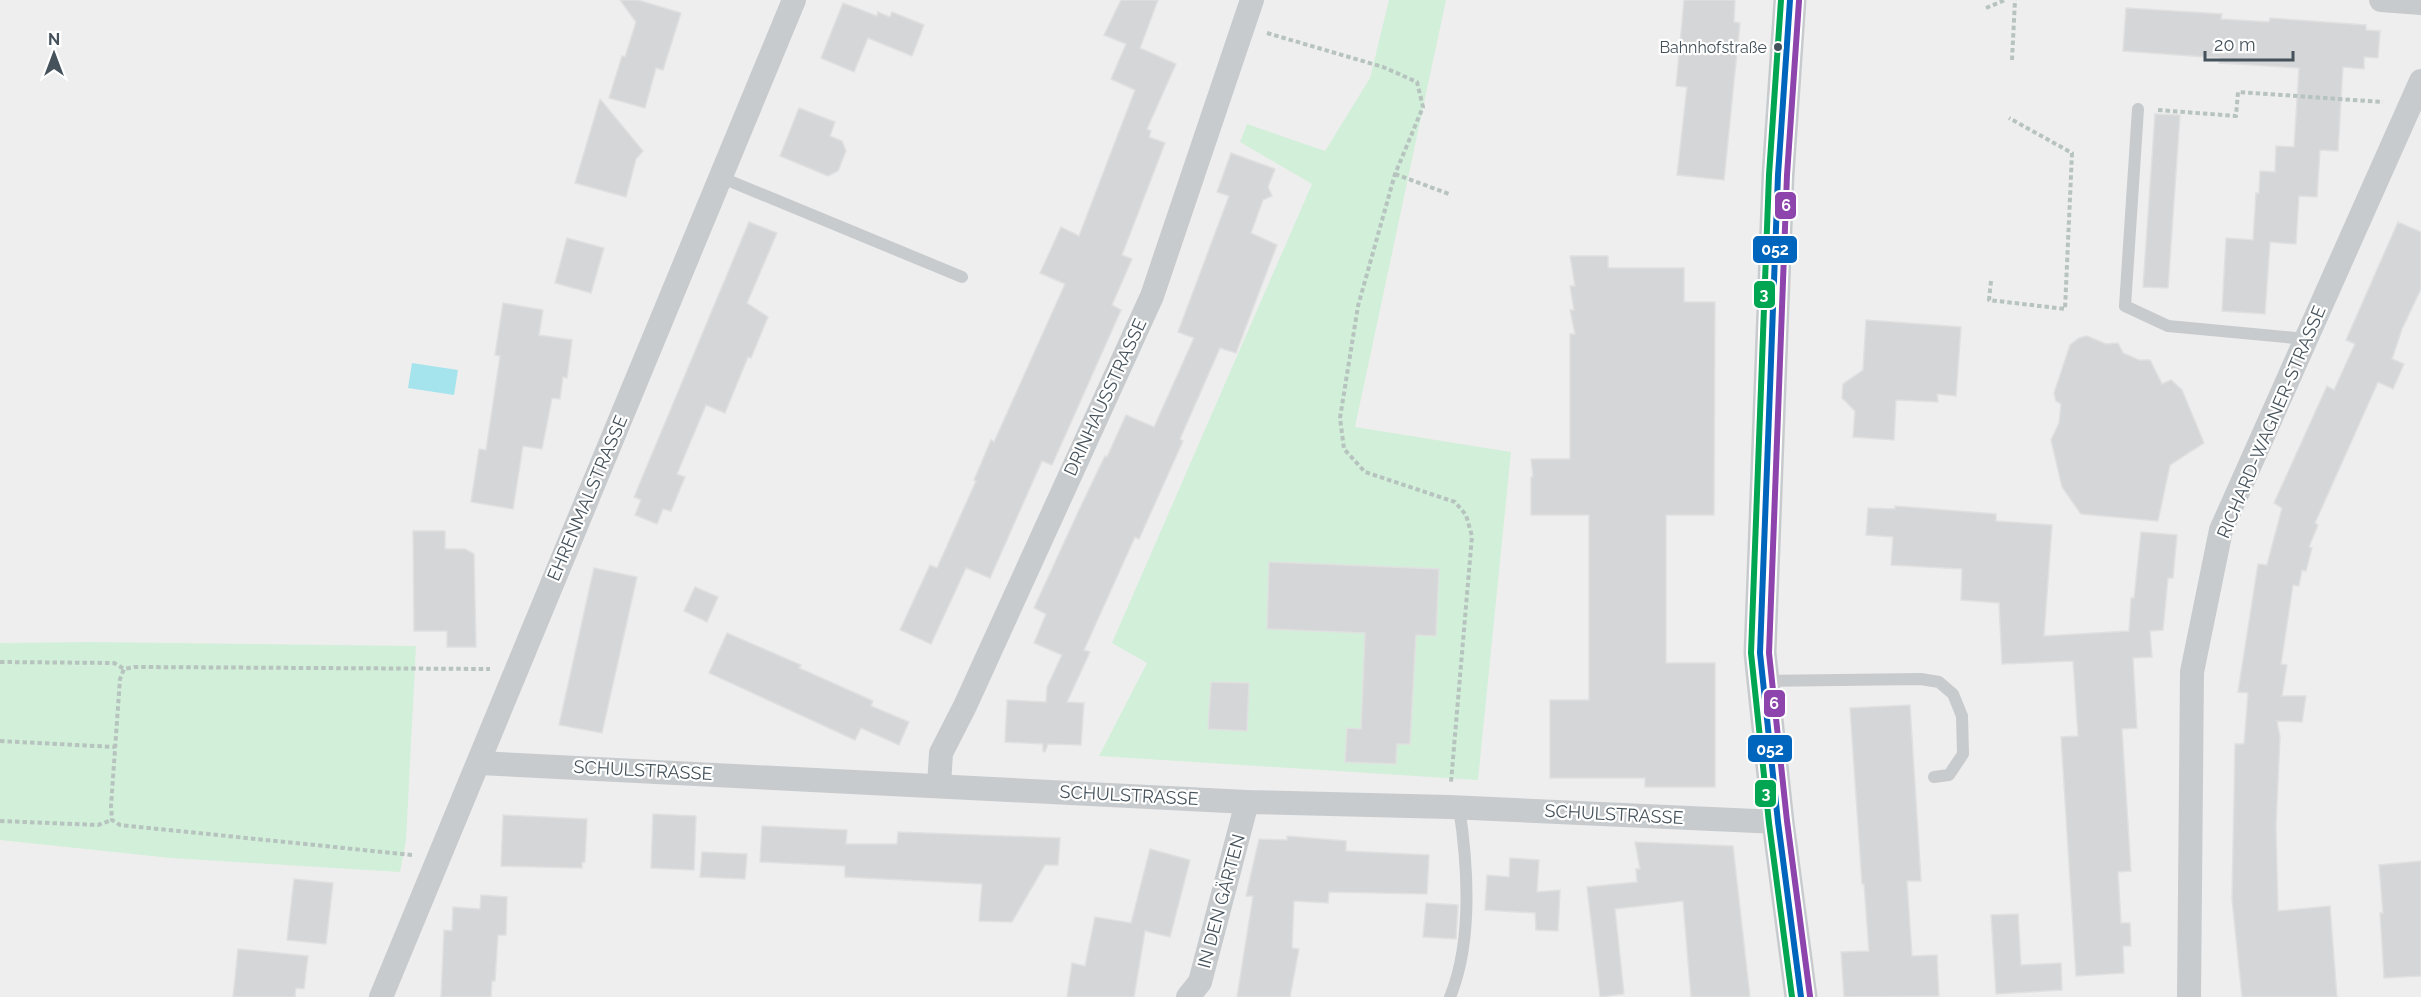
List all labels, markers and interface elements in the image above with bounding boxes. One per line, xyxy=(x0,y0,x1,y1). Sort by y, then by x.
north arrow xyxy=(24,24,84,84)
scale bar xyxy=(2205,24,2294,62)
text: N xyxy=(48,30,60,49)
text: 20 m xyxy=(2214,34,2256,55)
place label: Bahnhofstraße xyxy=(1659,38,1767,57)
marker: Bahnhofstraße xyxy=(1772,41,1784,53)
line badge: 6 xyxy=(1774,191,1797,220)
text: 6 xyxy=(1781,196,1791,215)
line badge: 052 xyxy=(1752,235,1798,264)
text: 052 xyxy=(1761,240,1789,259)
line badge: 3 xyxy=(1753,280,1776,309)
text: 3 xyxy=(1760,285,1769,304)
street label: RICHARD-WAGNER-STRASSE xyxy=(2212,303,2330,541)
street label: DRINHAUSSTRASSE xyxy=(1059,315,1151,479)
street label: EHRENMALSTRASSE xyxy=(543,412,631,584)
line badge: 6 xyxy=(1763,689,1786,718)
text: 6 xyxy=(1769,694,1779,713)
line badge: 052 xyxy=(1747,734,1793,763)
text: 052 xyxy=(1756,740,1784,759)
street label: SCHULSTRASSE xyxy=(573,756,713,784)
line badge: 3 xyxy=(1754,779,1777,808)
street label: SCHULSTRASSE xyxy=(1059,781,1199,809)
text: 3 xyxy=(1762,784,1771,803)
street label: SCHULSTRASSE xyxy=(1544,800,1684,828)
street label: IN DEN GÄRTEN xyxy=(1193,832,1249,970)

